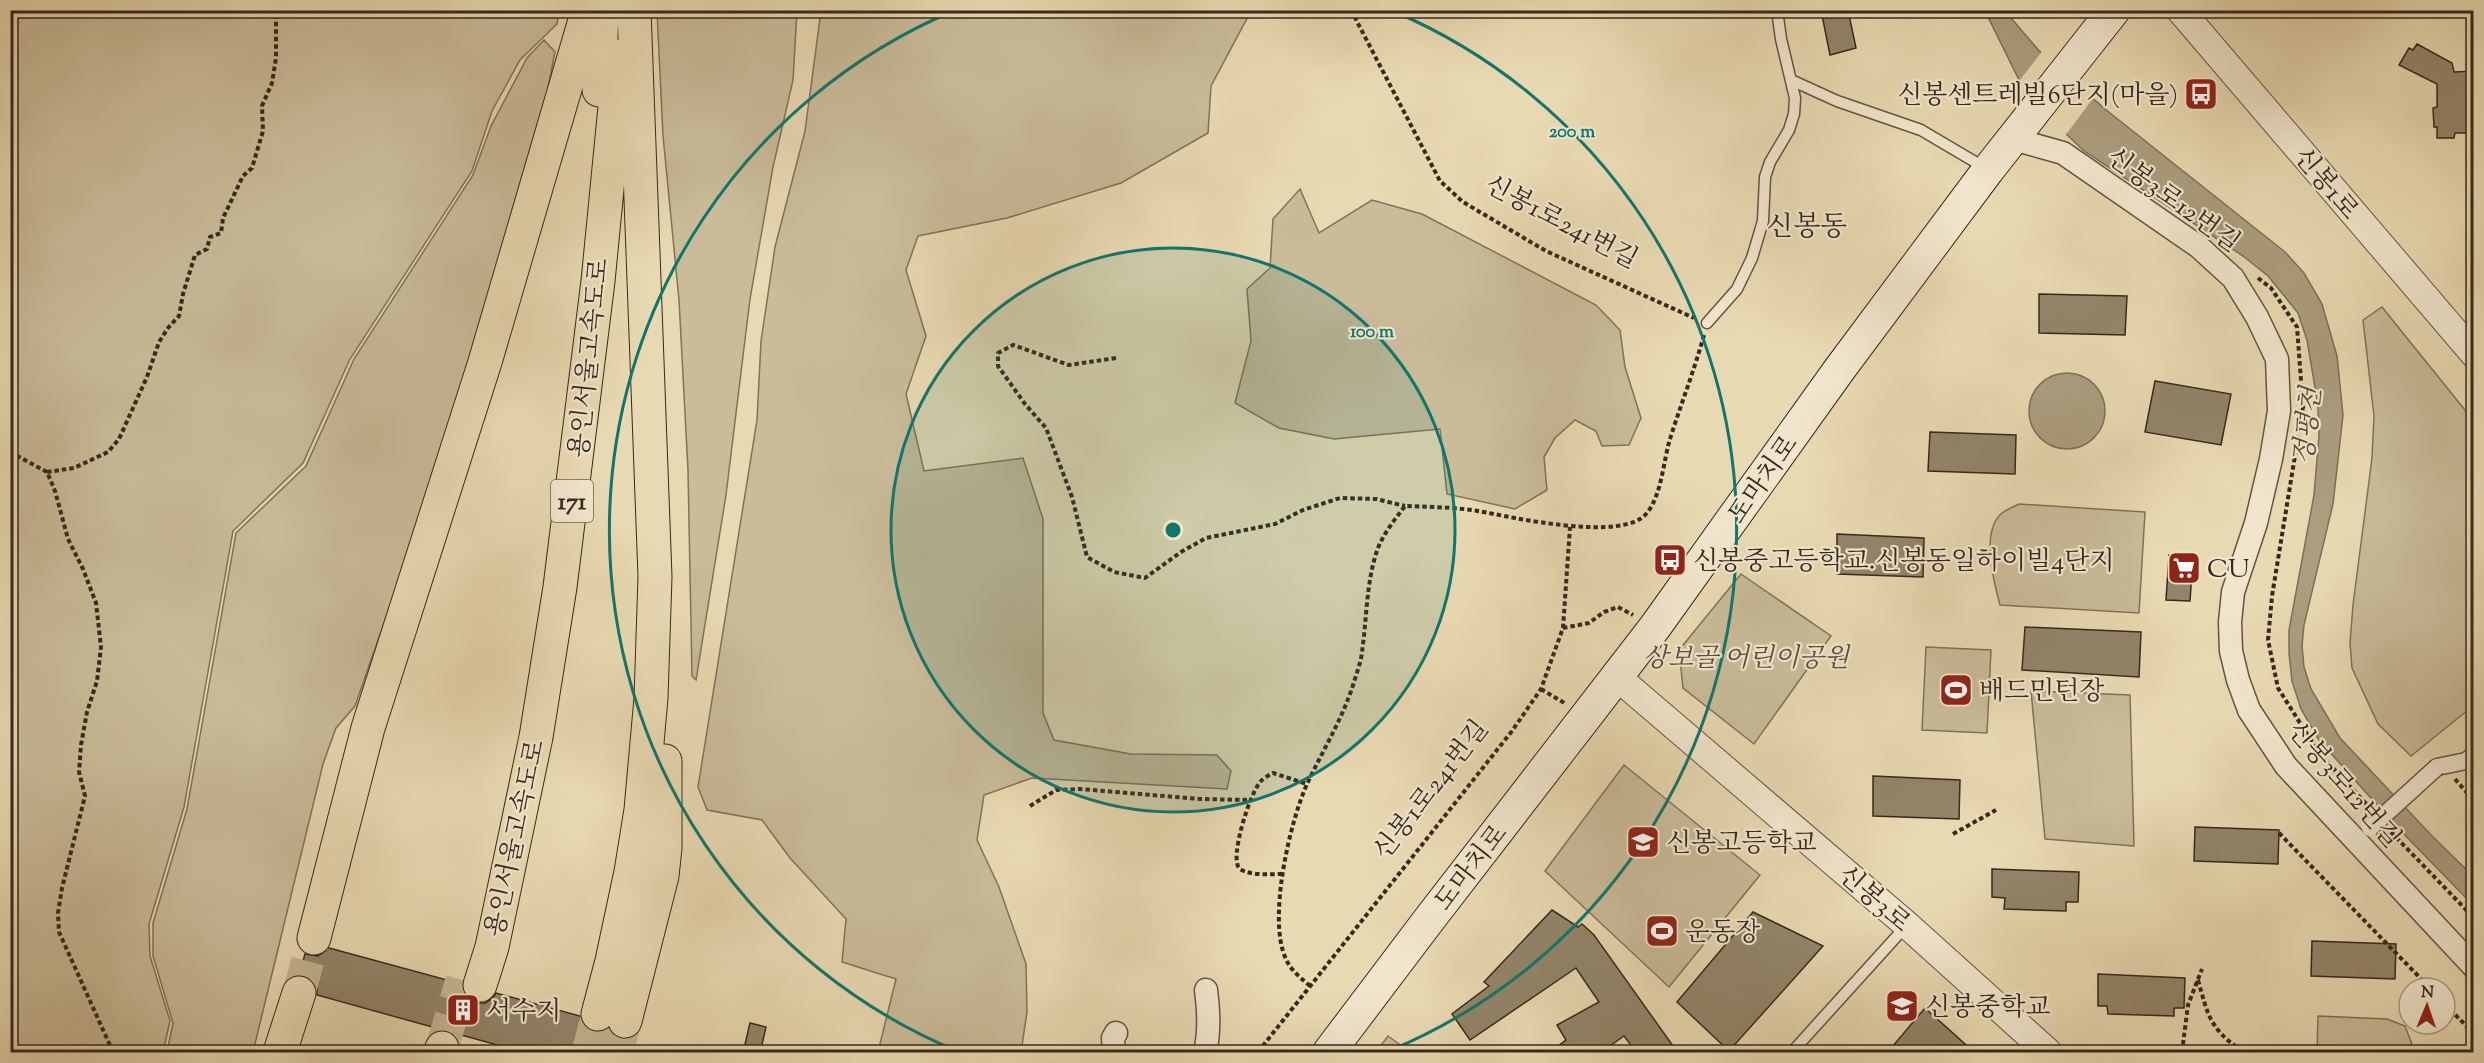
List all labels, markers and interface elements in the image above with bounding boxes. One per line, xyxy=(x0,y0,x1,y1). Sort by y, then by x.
bus stop icon: 신봉센트레빌6단지(마을) xyxy=(2183,76,2219,112)
place label: 신봉센트레빌6단지(마을) xyxy=(1897,78,2178,115)
text: 200 m xyxy=(1549,120,1595,146)
street label: 신봉3로12번길 xyxy=(2098,140,2247,262)
street label: 신봉1로 xyxy=(2284,140,2366,229)
street label: 신봉1로241번길 xyxy=(1478,167,1644,279)
district label: 신봉동 xyxy=(1766,208,1848,248)
street label: 용인서울고속도로 xyxy=(562,256,619,460)
text: 100 m xyxy=(1350,320,1394,346)
water label: 정평천 xyxy=(2286,383,2333,467)
street label: 도마치로 xyxy=(1720,429,1808,532)
road number: 171 xyxy=(551,480,593,522)
centre of rings xyxy=(1163,520,1183,540)
bus stop icon: 신봉중고등학교.신봉동일하이빌4단지 xyxy=(1652,542,1688,578)
place label: 신봉중고등학교.신봉동일하이빌4단지 xyxy=(1693,544,2115,581)
supermarket icon: CU xyxy=(2166,550,2202,586)
place label: CU xyxy=(2207,552,2249,589)
park label: 상보골 어린이공원 xyxy=(1643,641,1851,678)
sports icon: 배드민턴장 xyxy=(1938,672,1974,708)
place label: 배드민턴장 xyxy=(1979,674,2105,711)
street label: 신봉1로241번길 xyxy=(1366,713,1498,868)
street label: 신봉3로12번길 xyxy=(2278,714,2409,857)
street label: 용인서울고속도로 xyxy=(477,736,555,941)
street label: 도마치로 xyxy=(1426,818,1517,920)
school or university icon: 신봉고등학교 xyxy=(1625,824,1661,860)
place label: 신봉고등학교 xyxy=(1666,826,1817,863)
street label: 신봉3로 xyxy=(1829,858,1918,942)
sports icon: 운동장 xyxy=(1644,913,1680,949)
place label: 운동장 xyxy=(1685,915,1760,952)
north arrow xyxy=(2397,976,2457,1036)
text: N xyxy=(2421,982,2434,1005)
school or university icon: 신봉중학교 xyxy=(1884,988,1920,1024)
place label: 신봉중학교 xyxy=(1925,990,2051,1027)
building icon: 서수지 xyxy=(445,992,481,1028)
place label: 서수지 xyxy=(486,994,561,1031)

